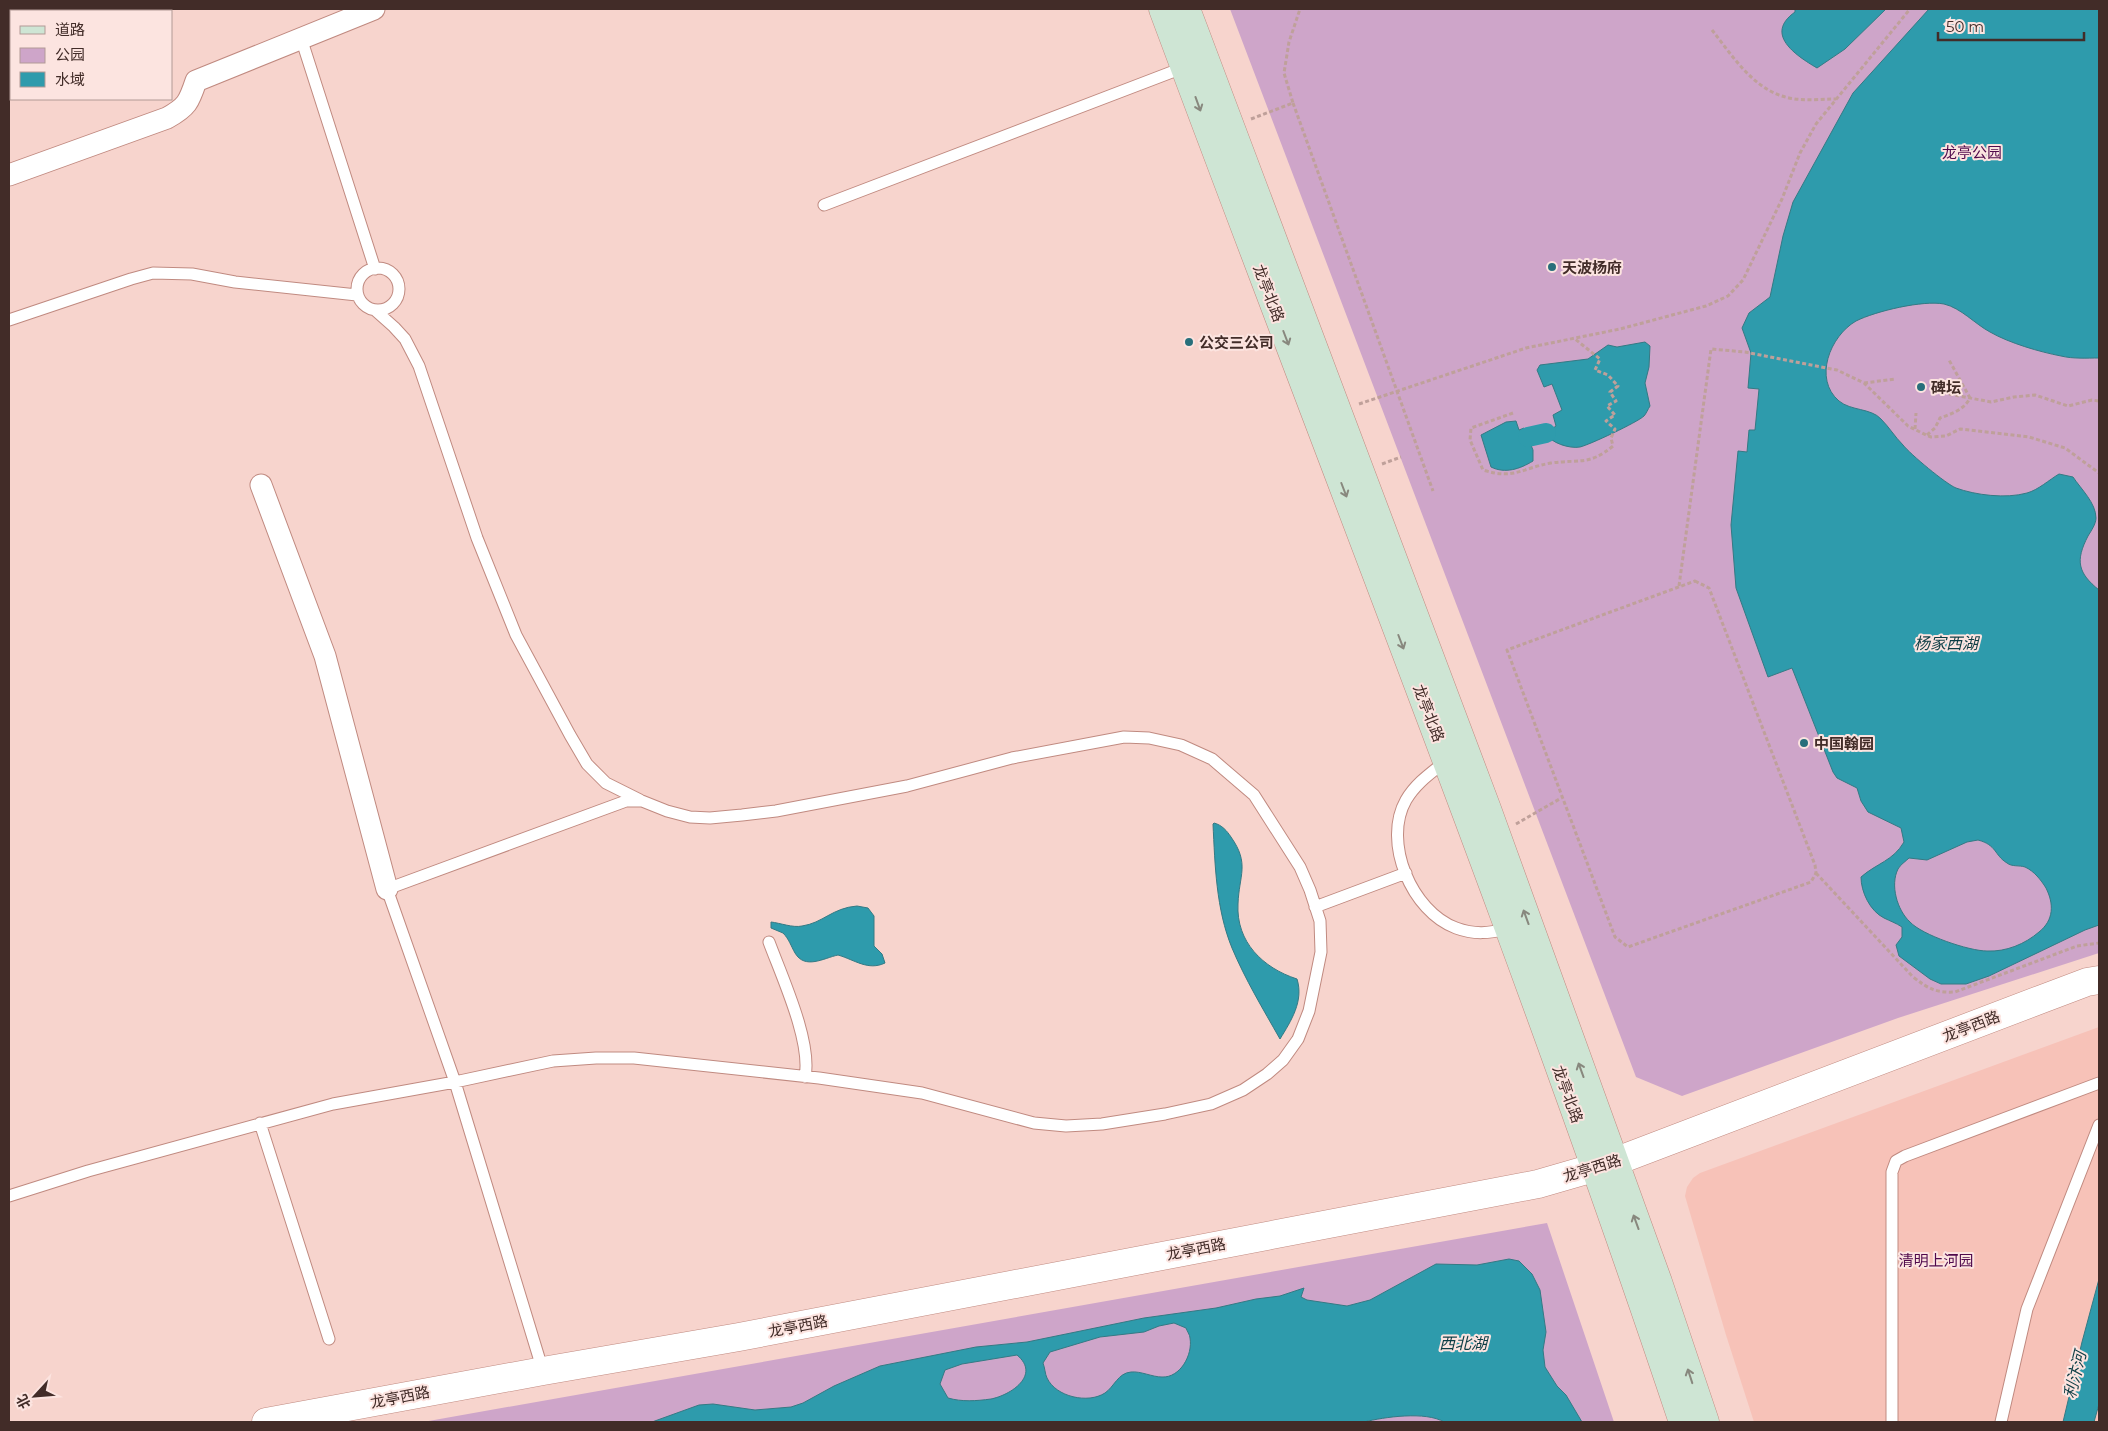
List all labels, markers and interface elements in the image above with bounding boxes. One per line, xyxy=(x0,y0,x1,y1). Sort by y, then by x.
legend xyxy=(10,10,172,100)
scale bar xyxy=(1938,10,2084,42)
text: 50 m xyxy=(1946,17,1984,36)
text: 道路 xyxy=(55,20,85,39)
text: 公园 xyxy=(55,45,85,64)
text: 水域 xyxy=(55,70,85,89)
one-way arrow xyxy=(1194,96,1203,111)
park label: 龙亭公园 xyxy=(1942,143,2002,162)
place label: 天波杨府 xyxy=(1562,258,1622,277)
marker: 天波杨府 xyxy=(1546,261,1558,273)
street label: 龙亭北路 xyxy=(1249,262,1289,324)
one-way arrow xyxy=(1282,329,1291,345)
place label: 公交三公司 xyxy=(1199,333,1274,352)
marker: 公交三公司 xyxy=(1183,336,1195,348)
place label: 碑坛 xyxy=(1930,378,1961,397)
marker: 碑坛 xyxy=(1915,381,1927,393)
one-way arrow xyxy=(1340,481,1349,497)
one-way arrow xyxy=(1397,633,1406,649)
water label: 杨家西湖 xyxy=(1914,634,1981,653)
street label: 龙亭北路 xyxy=(1409,682,1449,744)
place label: 中国翰园 xyxy=(1814,734,1874,753)
marker: 中国翰园 xyxy=(1798,737,1810,749)
one-way arrow xyxy=(1521,910,1530,925)
street label: 龙亭西路 xyxy=(1940,1006,2002,1046)
street label: 龙亭北路 xyxy=(1549,1063,1587,1125)
one-way arrow xyxy=(1576,1063,1585,1078)
street label: 龙亭西路 xyxy=(1561,1150,1623,1186)
one-way arrow xyxy=(1631,1215,1640,1231)
street label: 龙亭西路 xyxy=(1165,1234,1227,1264)
park label: 清明上河园 xyxy=(1898,1251,1974,1270)
street label: 龙亭西路 xyxy=(767,1311,829,1341)
water label: 西北湖 xyxy=(1439,1334,1490,1353)
water label: 利汴河 xyxy=(2060,1347,2091,1401)
one-way arrow xyxy=(1684,1368,1694,1384)
north arrow xyxy=(10,1371,60,1421)
street label: 龙亭西路 xyxy=(369,1382,431,1412)
text: 北 xyxy=(12,1391,34,1412)

